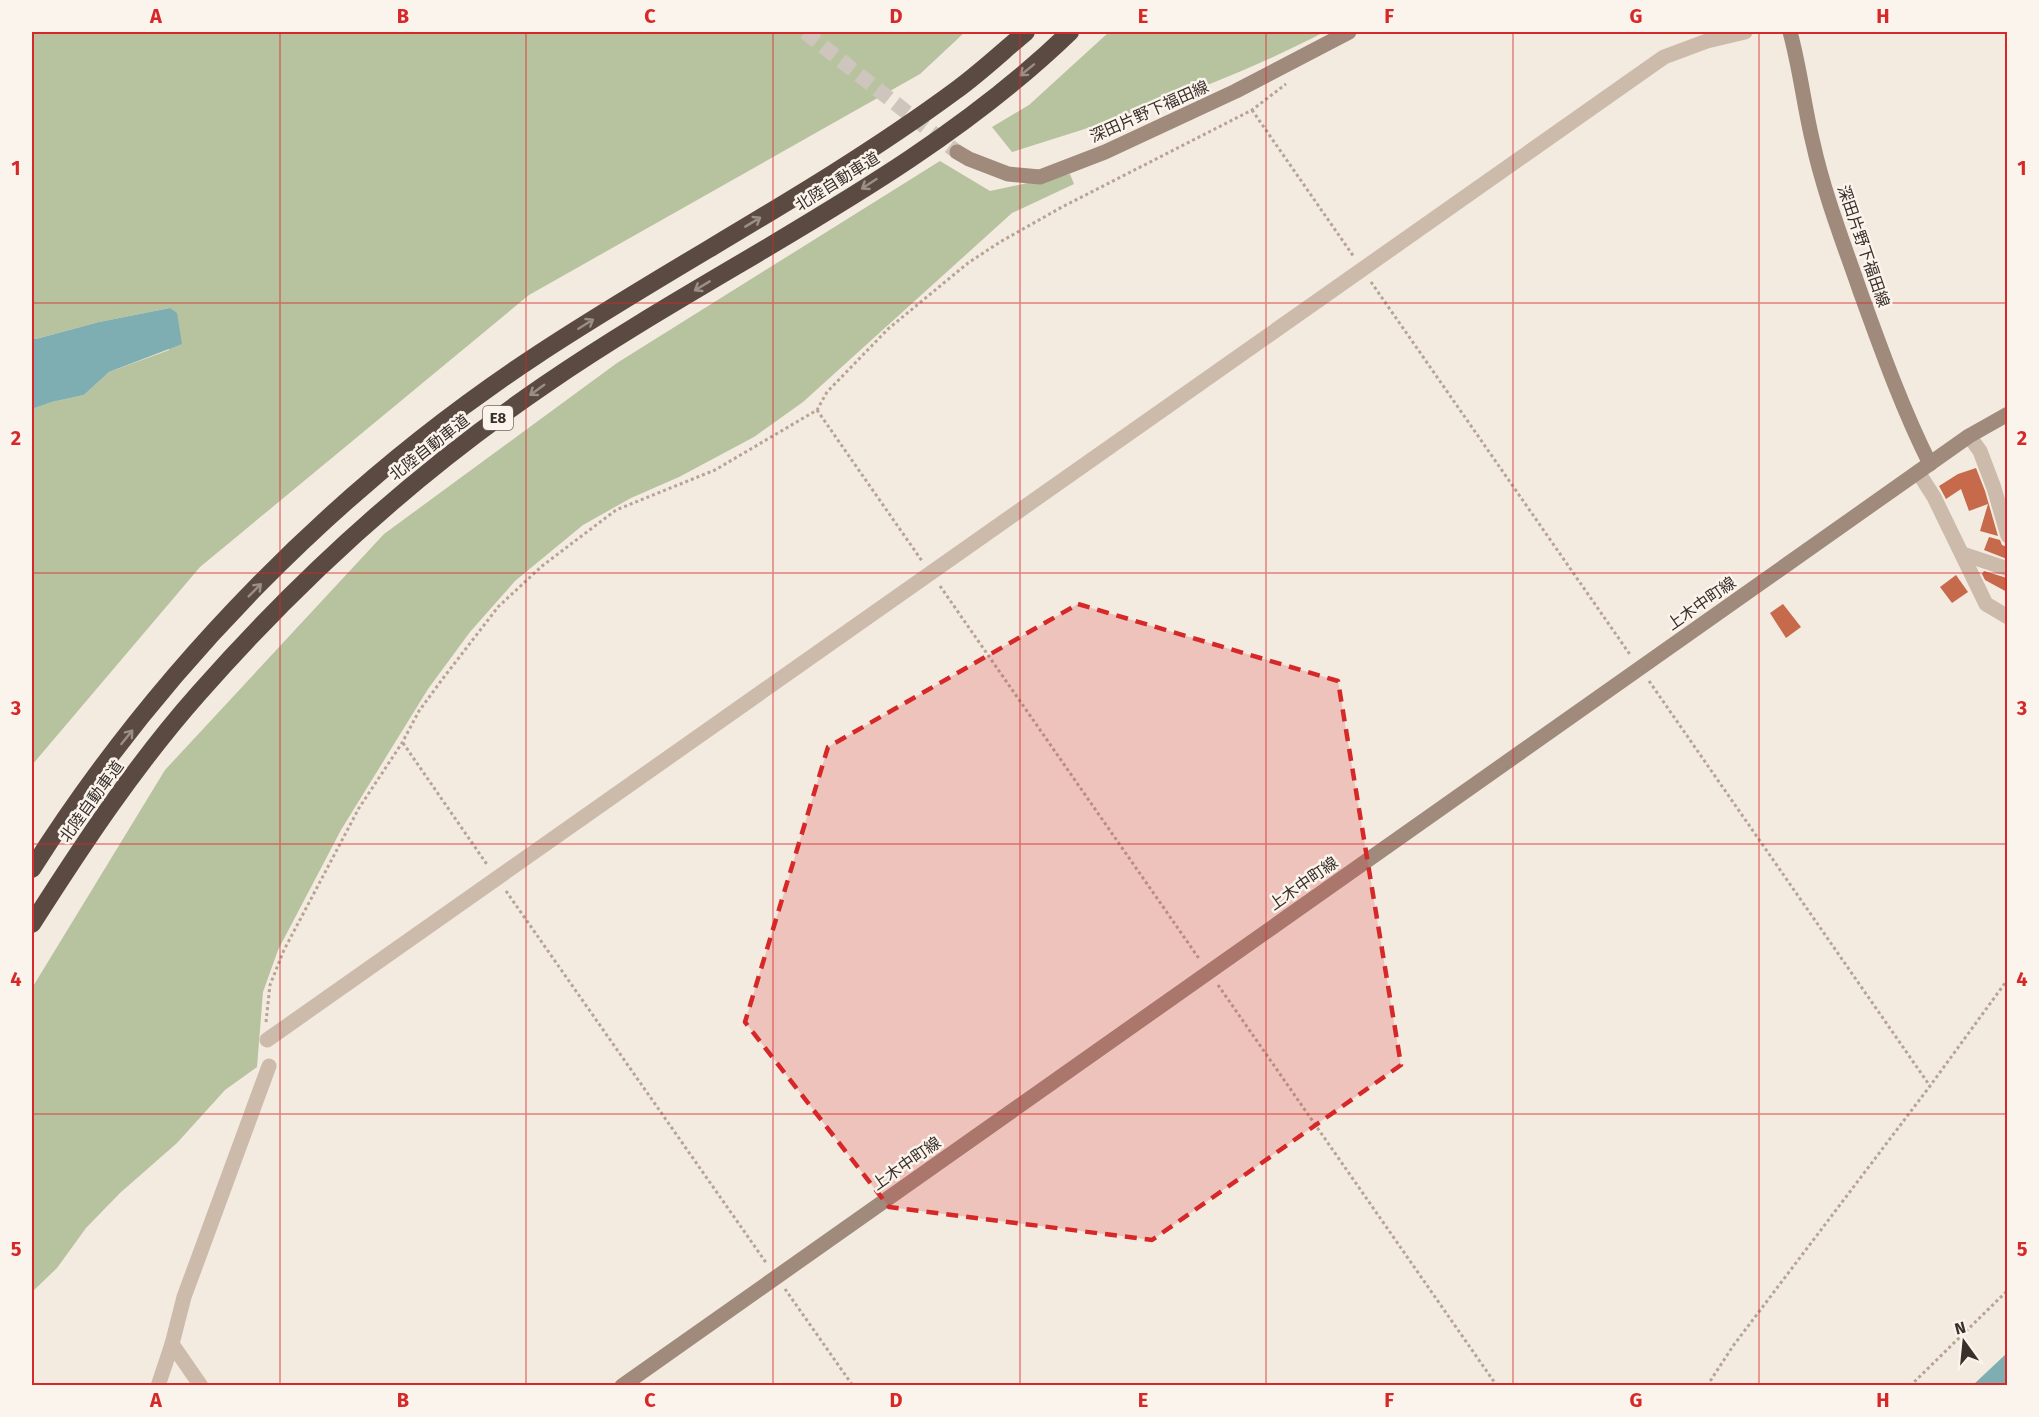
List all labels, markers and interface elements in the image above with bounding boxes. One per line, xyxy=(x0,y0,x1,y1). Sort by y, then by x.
text: A xyxy=(149,4,163,28)
text: B xyxy=(397,4,409,28)
text: C xyxy=(644,4,656,28)
text: D xyxy=(889,4,903,28)
text: E xyxy=(1138,4,1148,28)
text: F xyxy=(1384,4,1394,28)
text: G xyxy=(1630,4,1642,28)
text: H xyxy=(1876,4,1890,28)
one-way arrow xyxy=(1019,63,1035,76)
street label: 深田片野下福田線 xyxy=(1087,77,1212,146)
street label: 北陸自動車道 xyxy=(792,148,883,215)
text: 1 xyxy=(11,156,21,180)
text: 1 xyxy=(2017,156,2027,180)
one-way arrow xyxy=(861,179,878,191)
street label: 深田片野下福田線 xyxy=(1834,183,1893,310)
one-way arrow xyxy=(744,216,761,228)
one-way arrow xyxy=(694,281,711,293)
one-way arrow xyxy=(577,317,594,329)
one-way arrow xyxy=(530,384,546,396)
road number: E8 xyxy=(483,406,513,430)
street label: 北陸自動車道 xyxy=(386,410,473,484)
text: 2 xyxy=(11,426,21,450)
text: 2 xyxy=(2017,426,2027,450)
street label: 上木中町線 xyxy=(1663,573,1740,634)
one-way arrow xyxy=(247,582,262,597)
text: 3 xyxy=(10,696,21,720)
text: 3 xyxy=(2016,696,2027,720)
one-way arrow xyxy=(120,729,133,745)
street label: 北陸自動車道 xyxy=(56,757,127,846)
street label: 上木中町線 xyxy=(1265,853,1342,914)
text: 4 xyxy=(10,967,22,991)
text: 4 xyxy=(2016,967,2028,991)
street label: 上木中町線 xyxy=(868,1133,945,1194)
text: 5 xyxy=(11,1237,22,1261)
text: 5 xyxy=(2017,1237,2028,1261)
north arrow xyxy=(1934,1312,1994,1372)
text: N xyxy=(1953,1317,1968,1339)
text: A xyxy=(149,1388,163,1412)
text: B xyxy=(397,1388,409,1412)
text: C xyxy=(644,1388,656,1412)
text: D xyxy=(889,1388,903,1412)
text: E xyxy=(1138,1388,1148,1412)
text: F xyxy=(1384,1388,1394,1412)
text: G xyxy=(1630,1388,1642,1412)
text: H xyxy=(1876,1388,1890,1412)

